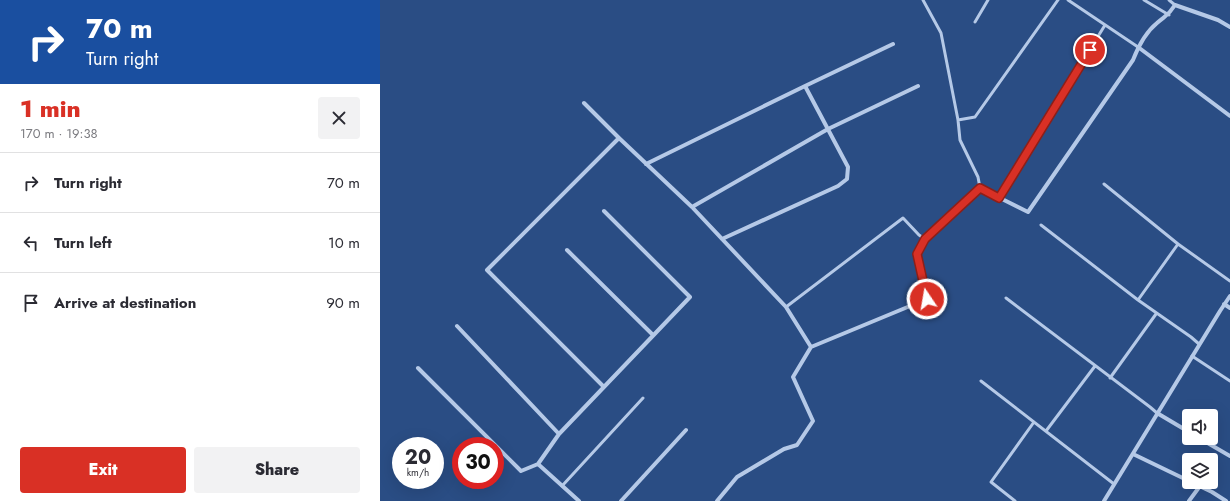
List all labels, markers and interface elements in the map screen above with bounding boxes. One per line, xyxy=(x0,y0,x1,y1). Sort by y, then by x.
text: 70 m xyxy=(86,8,153,49)
icon: right xyxy=(20,16,72,68)
pin xyxy=(1073,33,1107,67)
icon: arrive xyxy=(1079,39,1101,61)
text: Turn right xyxy=(86,46,158,72)
text: 1 min xyxy=(20,91,81,126)
button: close xyxy=(318,97,360,139)
text: 170 m · 19:38 xyxy=(20,124,98,143)
icon: right xyxy=(20,172,42,194)
text: Turn right xyxy=(54,172,122,194)
text: 70 m xyxy=(327,172,360,194)
icon: left xyxy=(20,232,42,254)
text: Turn left xyxy=(54,232,112,254)
text: 10 m xyxy=(328,232,360,254)
position arrow xyxy=(906,278,948,320)
icon: arrive xyxy=(20,292,42,314)
text: Arrive at destination xyxy=(54,292,196,314)
text: 90 m xyxy=(326,292,360,314)
map controls xyxy=(1182,409,1218,489)
button: sound xyxy=(1182,409,1218,445)
speed limit sign: 30 xyxy=(452,437,504,489)
text: 20 xyxy=(405,443,431,472)
button: Exit xyxy=(20,447,186,493)
button: Share xyxy=(194,447,360,493)
button: layers xyxy=(1182,453,1218,489)
text: km/h xyxy=(407,465,429,480)

